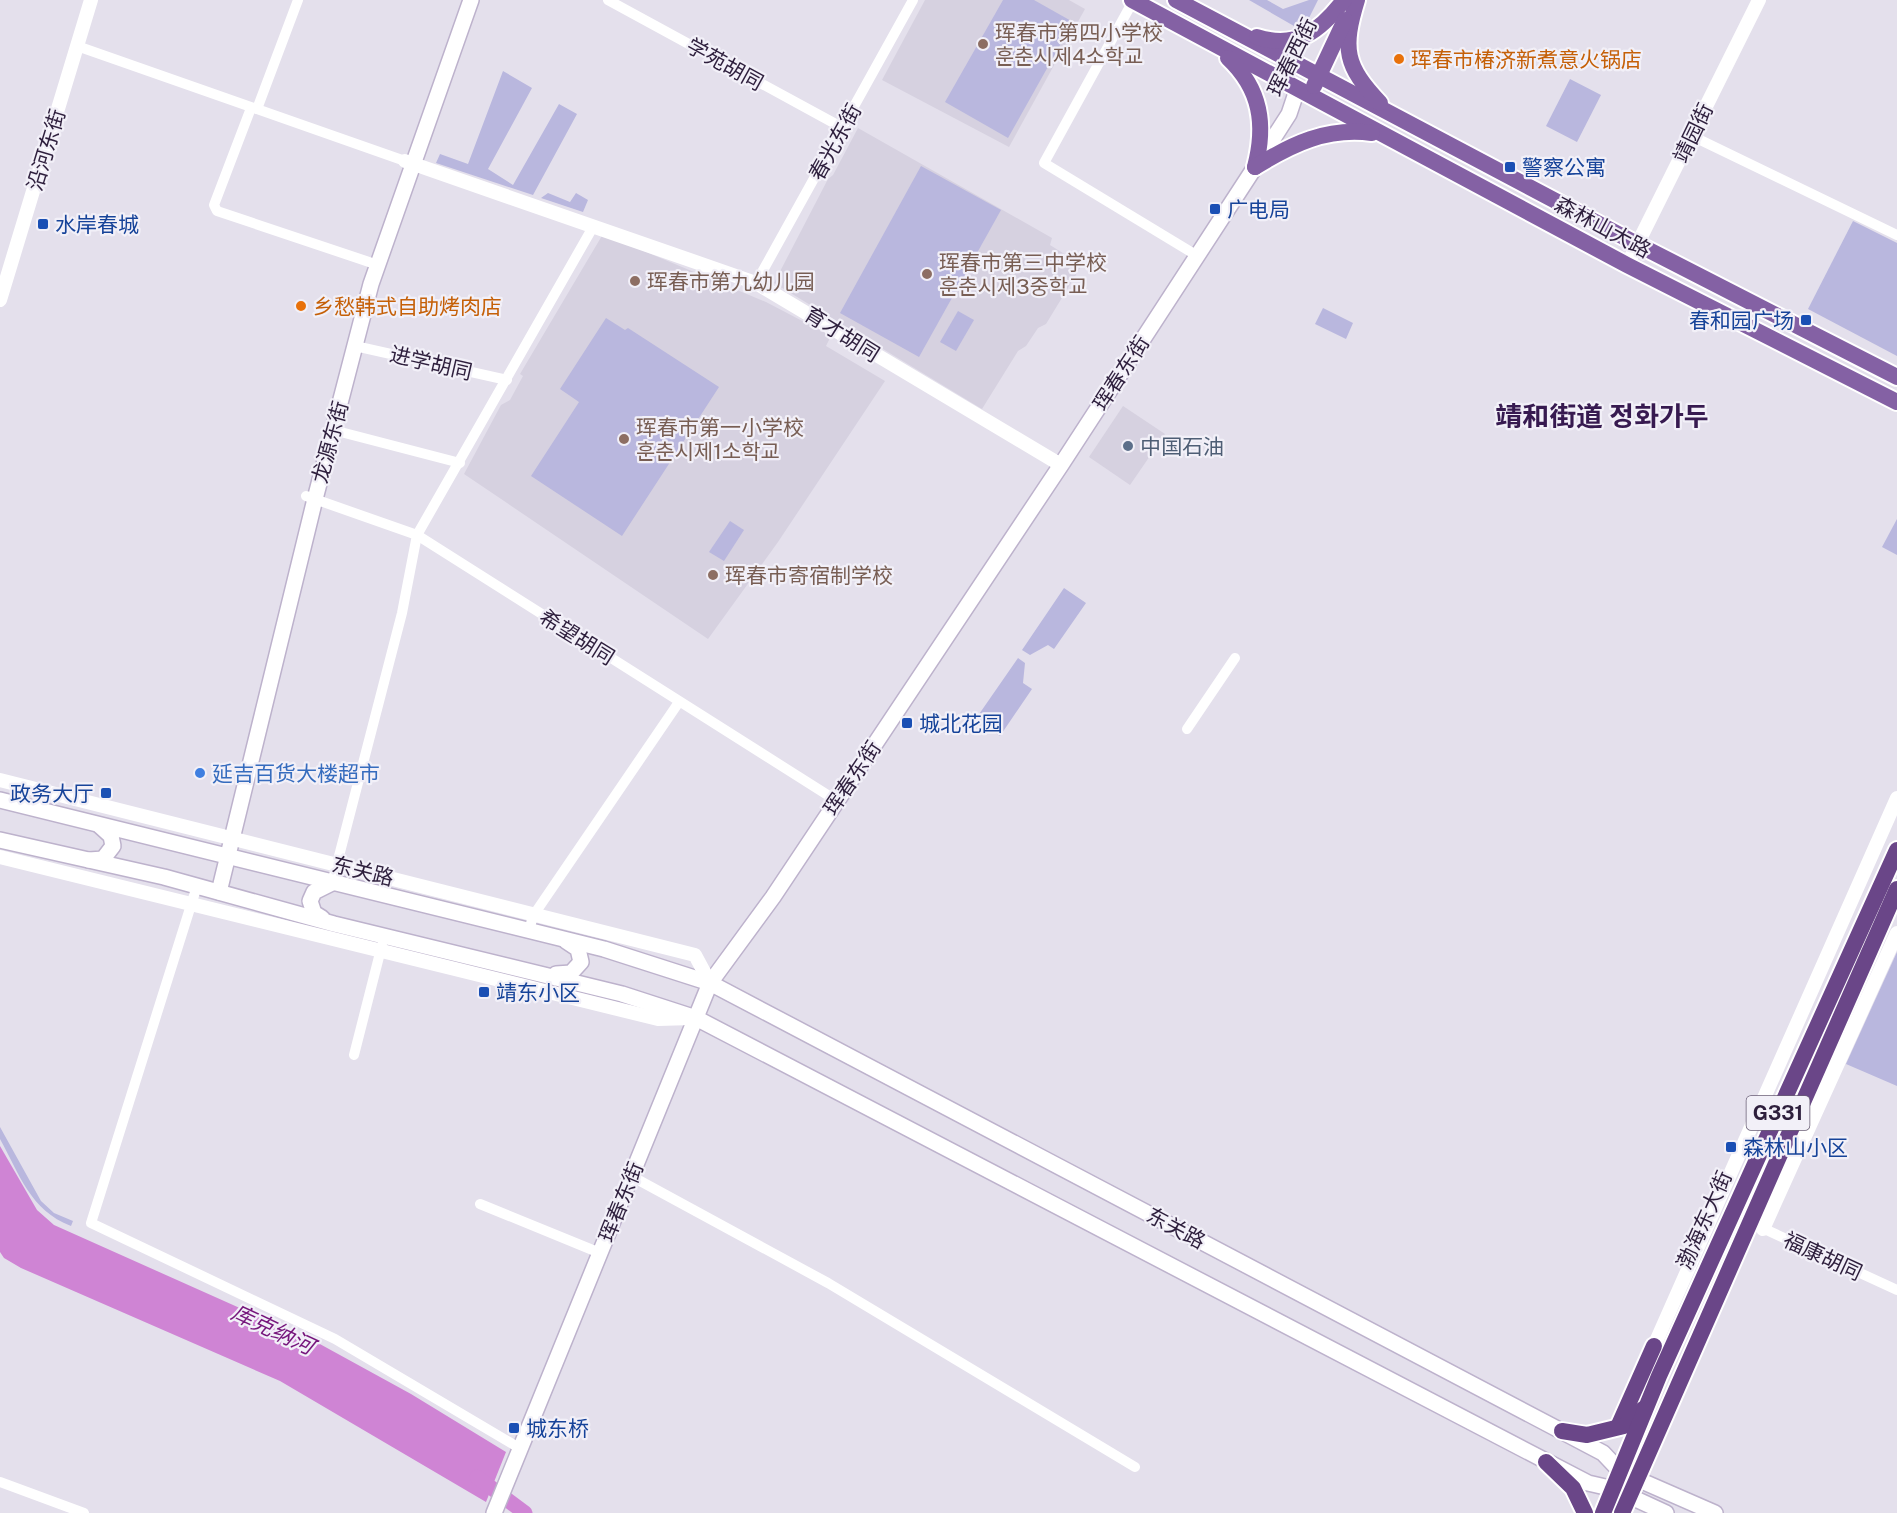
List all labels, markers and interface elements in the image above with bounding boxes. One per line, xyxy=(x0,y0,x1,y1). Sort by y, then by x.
street label: 珲春西街 xyxy=(1262,14,1322,100)
place label: 珲春市第四小学校 훈춘시제4소학교 xyxy=(995,20,1163,69)
street label: 学苑胡同 xyxy=(682,33,768,95)
marker: 珲春市第四小学校 훈춘시제4소학교 xyxy=(976,37,990,51)
place label: 珲春市椿济新煮意火锅店 xyxy=(1411,47,1642,72)
marker: 珲春市椿济新煮意火锅店 xyxy=(1392,52,1406,66)
street label: 春光东街 xyxy=(804,99,866,185)
street label: 靖园街 xyxy=(1668,99,1718,167)
street label: 沿河东街 xyxy=(22,106,70,194)
place label: 警察公寓 xyxy=(1522,155,1606,180)
marker: 警察公寓 xyxy=(1503,160,1517,174)
street label: 森林山大路 xyxy=(1551,191,1655,263)
place label: 广电局 xyxy=(1227,197,1290,222)
marker: 广电局 xyxy=(1208,202,1222,216)
place label: 水岸春城 xyxy=(55,212,139,237)
marker: 水岸春城 xyxy=(36,217,50,231)
place label: 珲春市第三中学校 훈춘시제3중학교 xyxy=(939,250,1107,299)
marker: 珲春市第三中学校 훈춘시제3중학교 xyxy=(920,267,934,281)
place label: 珲春市第九幼儿园 xyxy=(647,269,815,294)
marker: 珲春市第九幼儿园 xyxy=(628,274,642,288)
place label: 乡愁韩式自助烤肉店 xyxy=(313,294,502,319)
marker: 乡愁韩式自助烤肉店 xyxy=(294,299,308,313)
street label: 育才胡同 xyxy=(800,301,884,367)
place label: 春和园广场 xyxy=(1689,308,1794,333)
marker: 春和园广场 xyxy=(1799,313,1813,327)
street label: 珲春东街 xyxy=(1088,331,1154,415)
street label: 进学胡同 xyxy=(387,341,475,385)
street label: 龙源东街 xyxy=(307,398,353,486)
district label: 靖和街道 정화가두 xyxy=(1495,400,1709,432)
place label: 珲春市第一小学校 훈춘시제1소학교 xyxy=(636,415,804,464)
marker: 珲春市第一小学校 훈춘시제1소학교 xyxy=(617,432,631,446)
place label: 中国石油 xyxy=(1140,434,1224,459)
marker: 中国石油 xyxy=(1121,439,1135,453)
place label: 珲春市寄宿制学校 xyxy=(725,563,893,588)
marker: 珲春市寄宿制学校 xyxy=(706,568,720,582)
street label: 希望胡同 xyxy=(535,604,619,670)
place label: 城北花园 xyxy=(919,711,1003,736)
marker: 城北花园 xyxy=(900,716,914,730)
street label: 珲春东街 xyxy=(818,736,886,820)
place label: 延吉百货大楼超市 xyxy=(212,761,380,786)
marker: 延吉百货大楼超市 xyxy=(193,766,207,780)
place label: 政务大厅 xyxy=(10,781,94,806)
marker: 政务大厅 xyxy=(99,786,113,800)
street label: 东关路 xyxy=(329,851,397,891)
place label: 靖东小区 xyxy=(496,980,580,1005)
marker: 靖东小区 xyxy=(477,985,491,999)
road number: G331 xyxy=(1746,1096,1810,1130)
place label: 森林山小区 xyxy=(1743,1135,1848,1160)
marker: 森林山小区 xyxy=(1724,1140,1738,1154)
street label: 珲春东街 xyxy=(594,1158,648,1246)
street label: 渤海东大街 xyxy=(1671,1167,1737,1273)
street label: 东关路 xyxy=(1142,1202,1210,1254)
street label: 福康胡同 xyxy=(1780,1227,1866,1285)
water label: 库克纳河 xyxy=(228,1299,322,1361)
place label: 城东桥 xyxy=(526,1416,589,1441)
marker: 城东桥 xyxy=(507,1421,521,1435)

